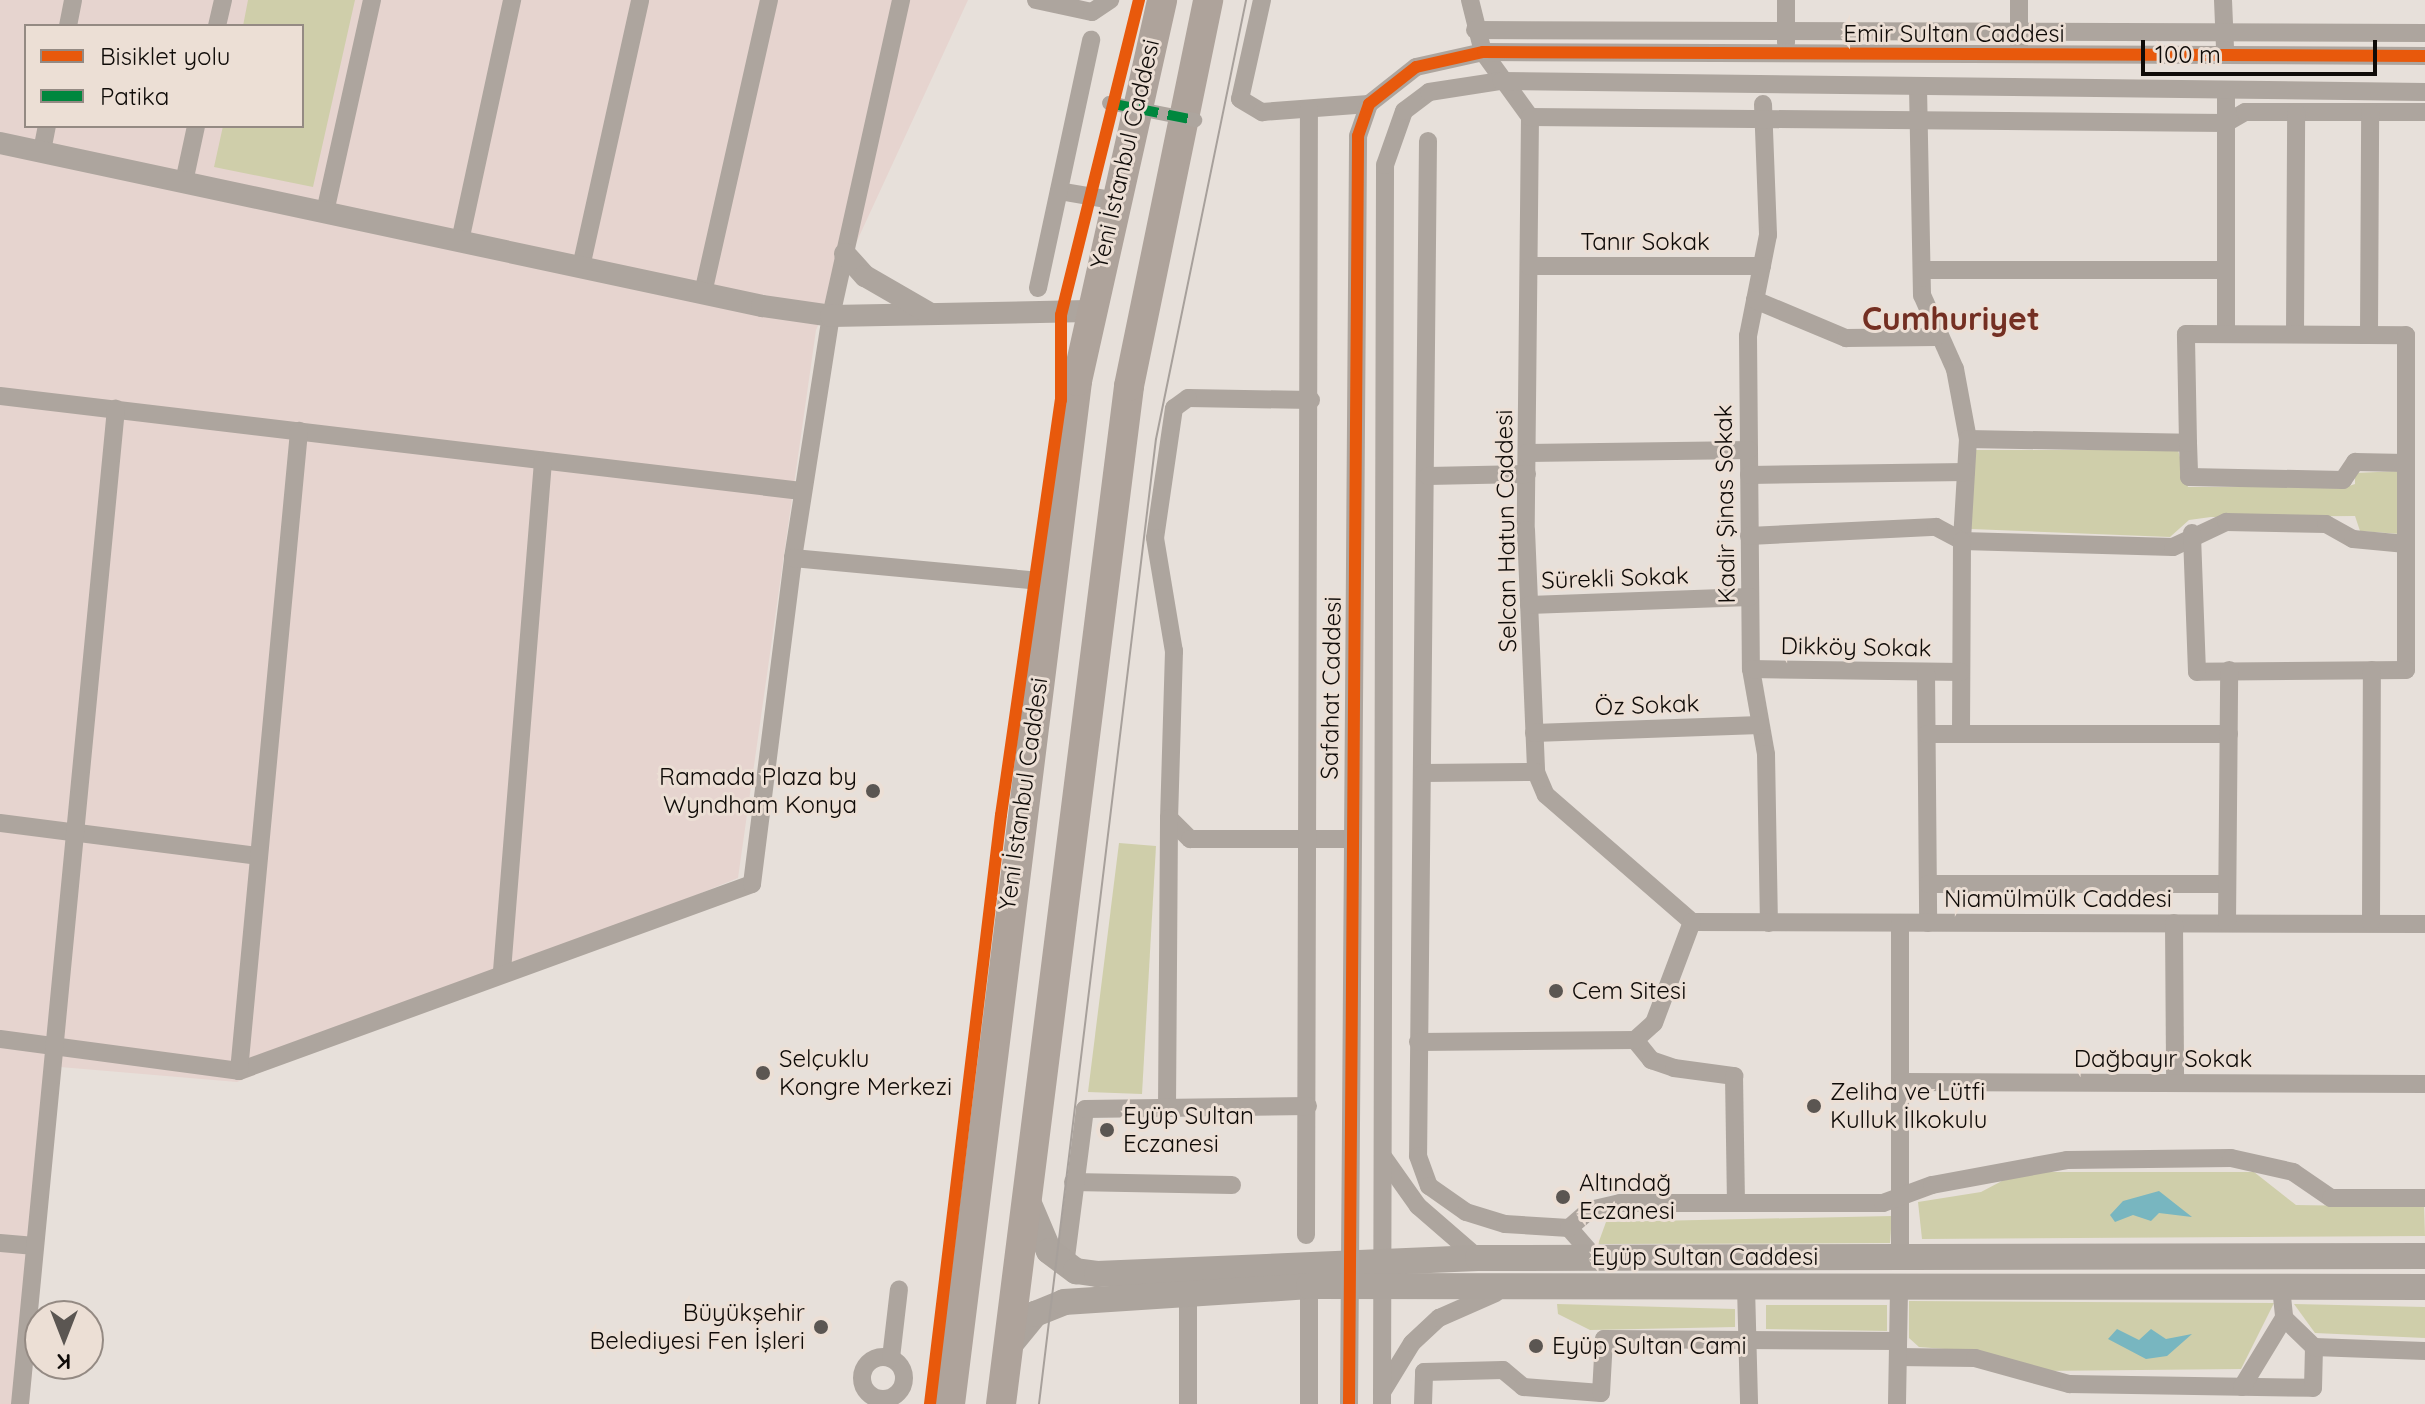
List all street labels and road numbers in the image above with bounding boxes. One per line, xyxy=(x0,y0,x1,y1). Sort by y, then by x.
street label: Emir Sultan Caddesi xyxy=(1843,20,2065,48)
street label: Yeni İstanbul Caddesi xyxy=(1085,36,1165,272)
street label: Tanır Sokak xyxy=(1580,228,1710,256)
street label: Kadir Şinas Sokak xyxy=(1709,404,1741,604)
street label: Selcan Hatun Caddesi xyxy=(1489,409,1523,653)
street label: Sürekli Sokak xyxy=(1541,561,1689,595)
street label: Safahat Caddesi xyxy=(1315,596,1347,780)
street label: Dikköy Sokak xyxy=(1780,631,1932,663)
street label: Yeni İstanbul Caddesi xyxy=(992,676,1054,912)
street label: Öz Sokak xyxy=(1594,689,1700,721)
street label: Niamülmülk Caddesi xyxy=(1944,885,2172,913)
street label: Dağbayır Sokak xyxy=(2074,1045,2252,1073)
street label: Eyüp Sultan Caddesi xyxy=(1592,1243,1818,1271)

